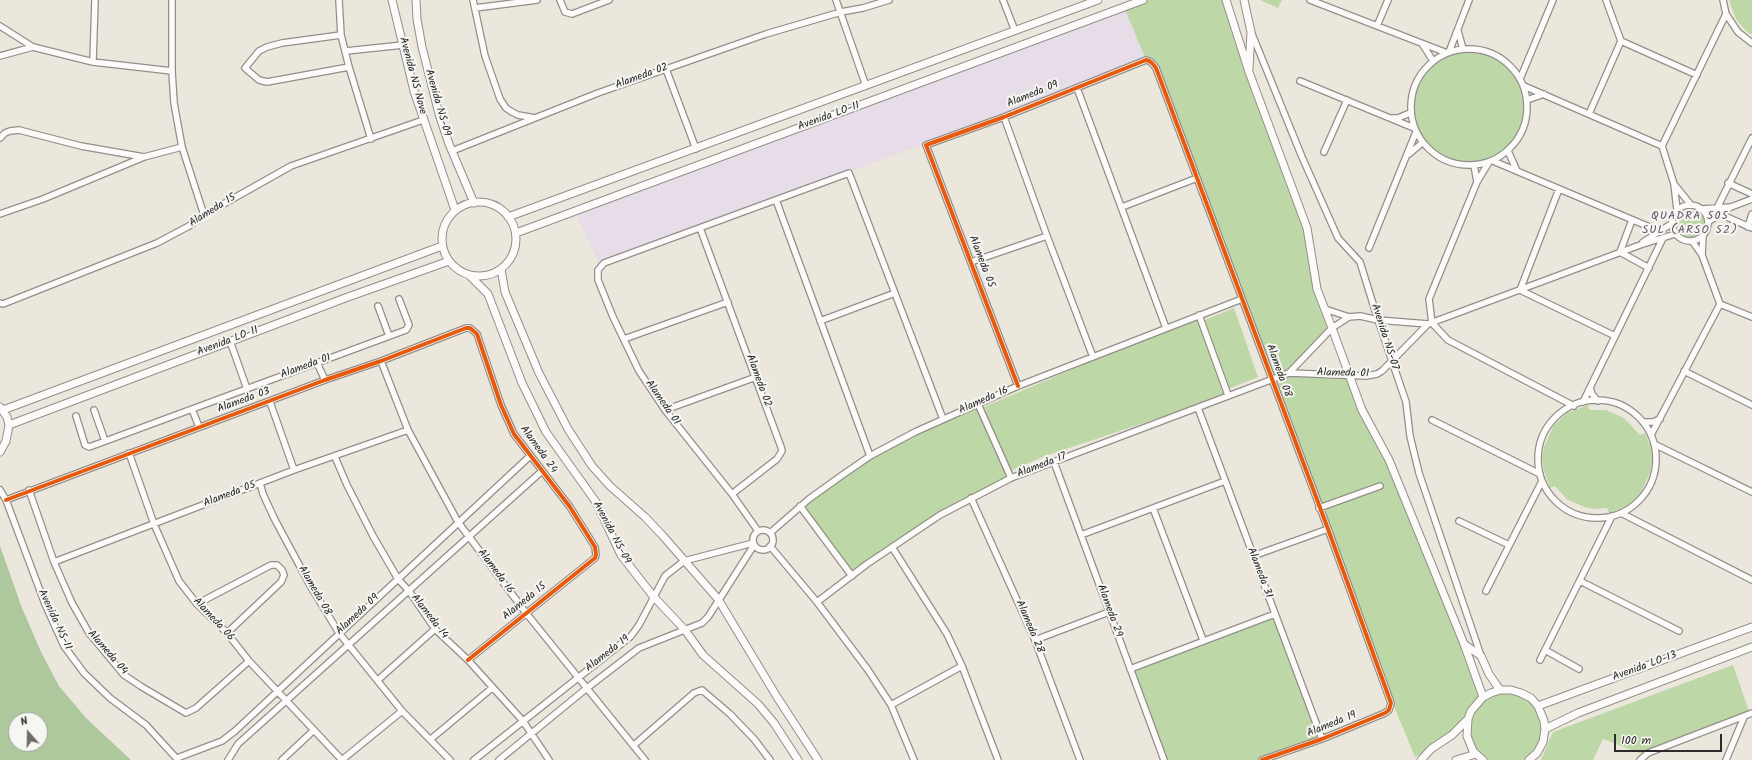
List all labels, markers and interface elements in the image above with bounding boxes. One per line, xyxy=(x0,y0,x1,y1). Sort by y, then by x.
street label: Avenida NS Nove xyxy=(395,36,429,116)
street label: Alameda 02 xyxy=(614,61,670,93)
street label: Avenida NS-09 xyxy=(421,68,453,138)
street label: Alameda 09 xyxy=(1005,79,1061,111)
street label: Avenida LO-11 xyxy=(796,100,862,134)
street label: Alameda 15 xyxy=(187,191,239,231)
district label: QUADRA 505 SUL (ARSO 52) xyxy=(1642,210,1738,238)
street label: Alameda 05 xyxy=(965,234,997,290)
street label: Avenida NS-07 xyxy=(1367,302,1401,372)
street label: Avenida LO-11 xyxy=(196,324,260,360)
street label: Alameda 08 xyxy=(1262,343,1294,399)
street label: Alameda 01 xyxy=(279,352,333,382)
street label: Alameda 02 xyxy=(742,353,774,409)
street label: Alameda 01 xyxy=(1317,367,1369,381)
street label: Alameda 01 xyxy=(642,378,682,428)
street label: Alameda 16 xyxy=(957,384,1011,418)
street label: Alameda 03 xyxy=(216,385,272,417)
street label: Alameda 24 xyxy=(516,424,560,476)
street label: Alameda 17 xyxy=(1015,451,1069,481)
street label: Alameda 05 xyxy=(202,479,258,511)
street label: Avenida NS-09 xyxy=(589,499,633,567)
street label: Alameda 31 xyxy=(1243,546,1275,600)
street label: Alameda 16 xyxy=(474,547,516,597)
street label: Alameda 08 xyxy=(294,564,334,618)
street label: Alameda 15 xyxy=(500,580,550,624)
street label: Alameda 29 xyxy=(1093,583,1125,639)
street label: Avenida NS-11 xyxy=(34,588,74,652)
street label: Alameda 09 xyxy=(334,592,382,638)
street label: Alameda 14 xyxy=(408,592,450,642)
street label: Alameda 06 xyxy=(189,595,237,645)
street label: Alameda 28 xyxy=(1012,598,1046,656)
street label: Alameda 04 xyxy=(84,628,130,678)
street label: Alameda 19 xyxy=(583,633,633,675)
street label: Avenida LO-13 xyxy=(1611,649,1679,685)
street label: Alameda 19 xyxy=(1305,709,1359,741)
north arrow xyxy=(8,712,48,752)
text: N xyxy=(18,712,31,731)
scale bar xyxy=(1616,726,1724,752)
text: 100 m xyxy=(1621,731,1651,750)

